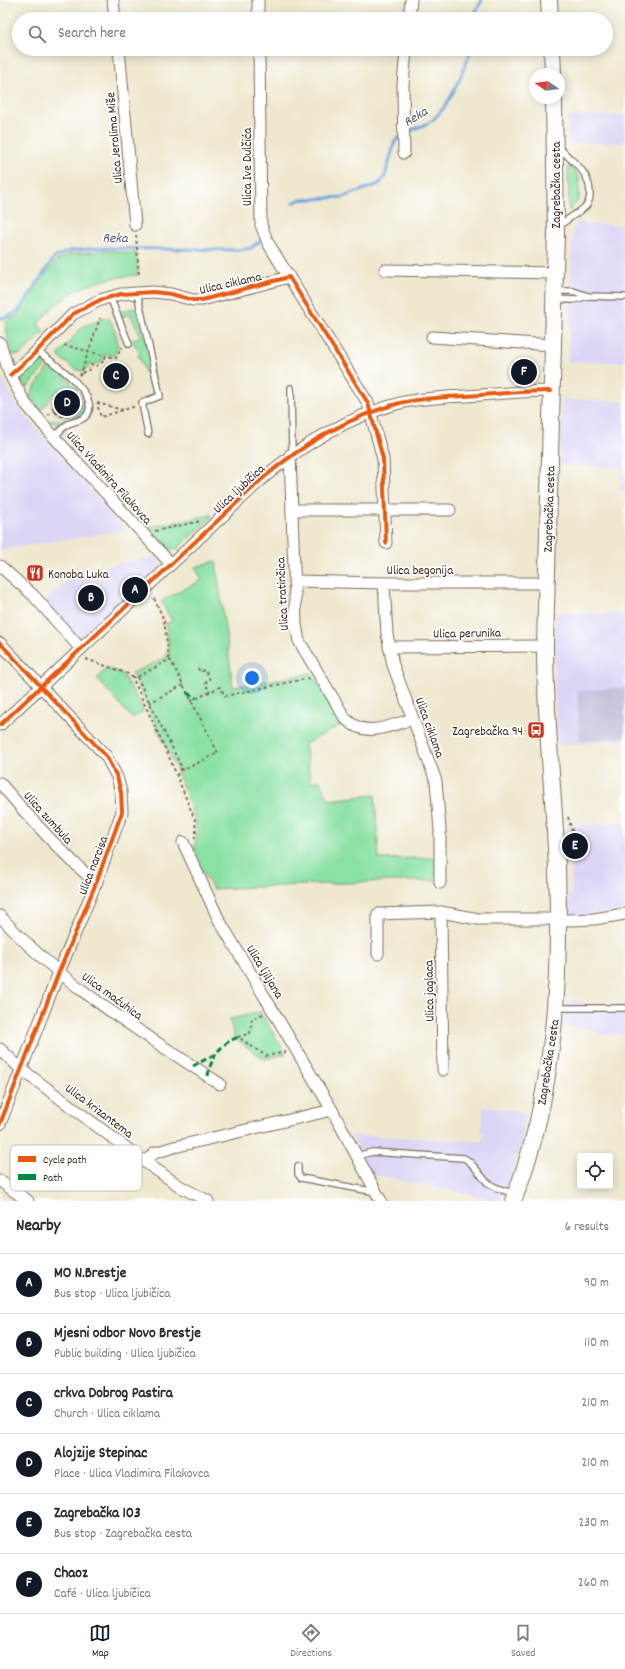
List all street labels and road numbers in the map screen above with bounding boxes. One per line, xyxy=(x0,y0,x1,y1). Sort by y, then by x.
street label: Ulica Jerolima Miše xyxy=(102,91,129,184)
street label: Ulica Ive Dulčića xyxy=(239,127,258,206)
street label: Zagrebačka cesta xyxy=(548,141,567,228)
street label: Ulica ciklama xyxy=(198,268,264,301)
street label: Ulica Vladimira Filakovca xyxy=(61,428,156,530)
street label: Ulica ljubičica xyxy=(209,460,271,519)
street label: Zagrebačka cesta xyxy=(539,465,562,553)
street label: Ulica tratinčica xyxy=(272,556,295,631)
street label: Ulica begonija xyxy=(387,562,454,581)
street label: Ulica perunika xyxy=(433,624,502,645)
street label: Ulica ciklama xyxy=(409,695,449,762)
street label: Ulica zumbula xyxy=(18,788,77,850)
street label: Ulica narcisa xyxy=(74,833,115,898)
street label: Ulica ljiljana xyxy=(240,942,288,1004)
street label: Ulica jaglaca xyxy=(420,959,441,1022)
street label: Ulica maćuhica xyxy=(77,968,147,1026)
street label: Zagrebačka cesta xyxy=(533,1017,566,1107)
street label: Ulica krizantema xyxy=(60,1080,137,1145)

